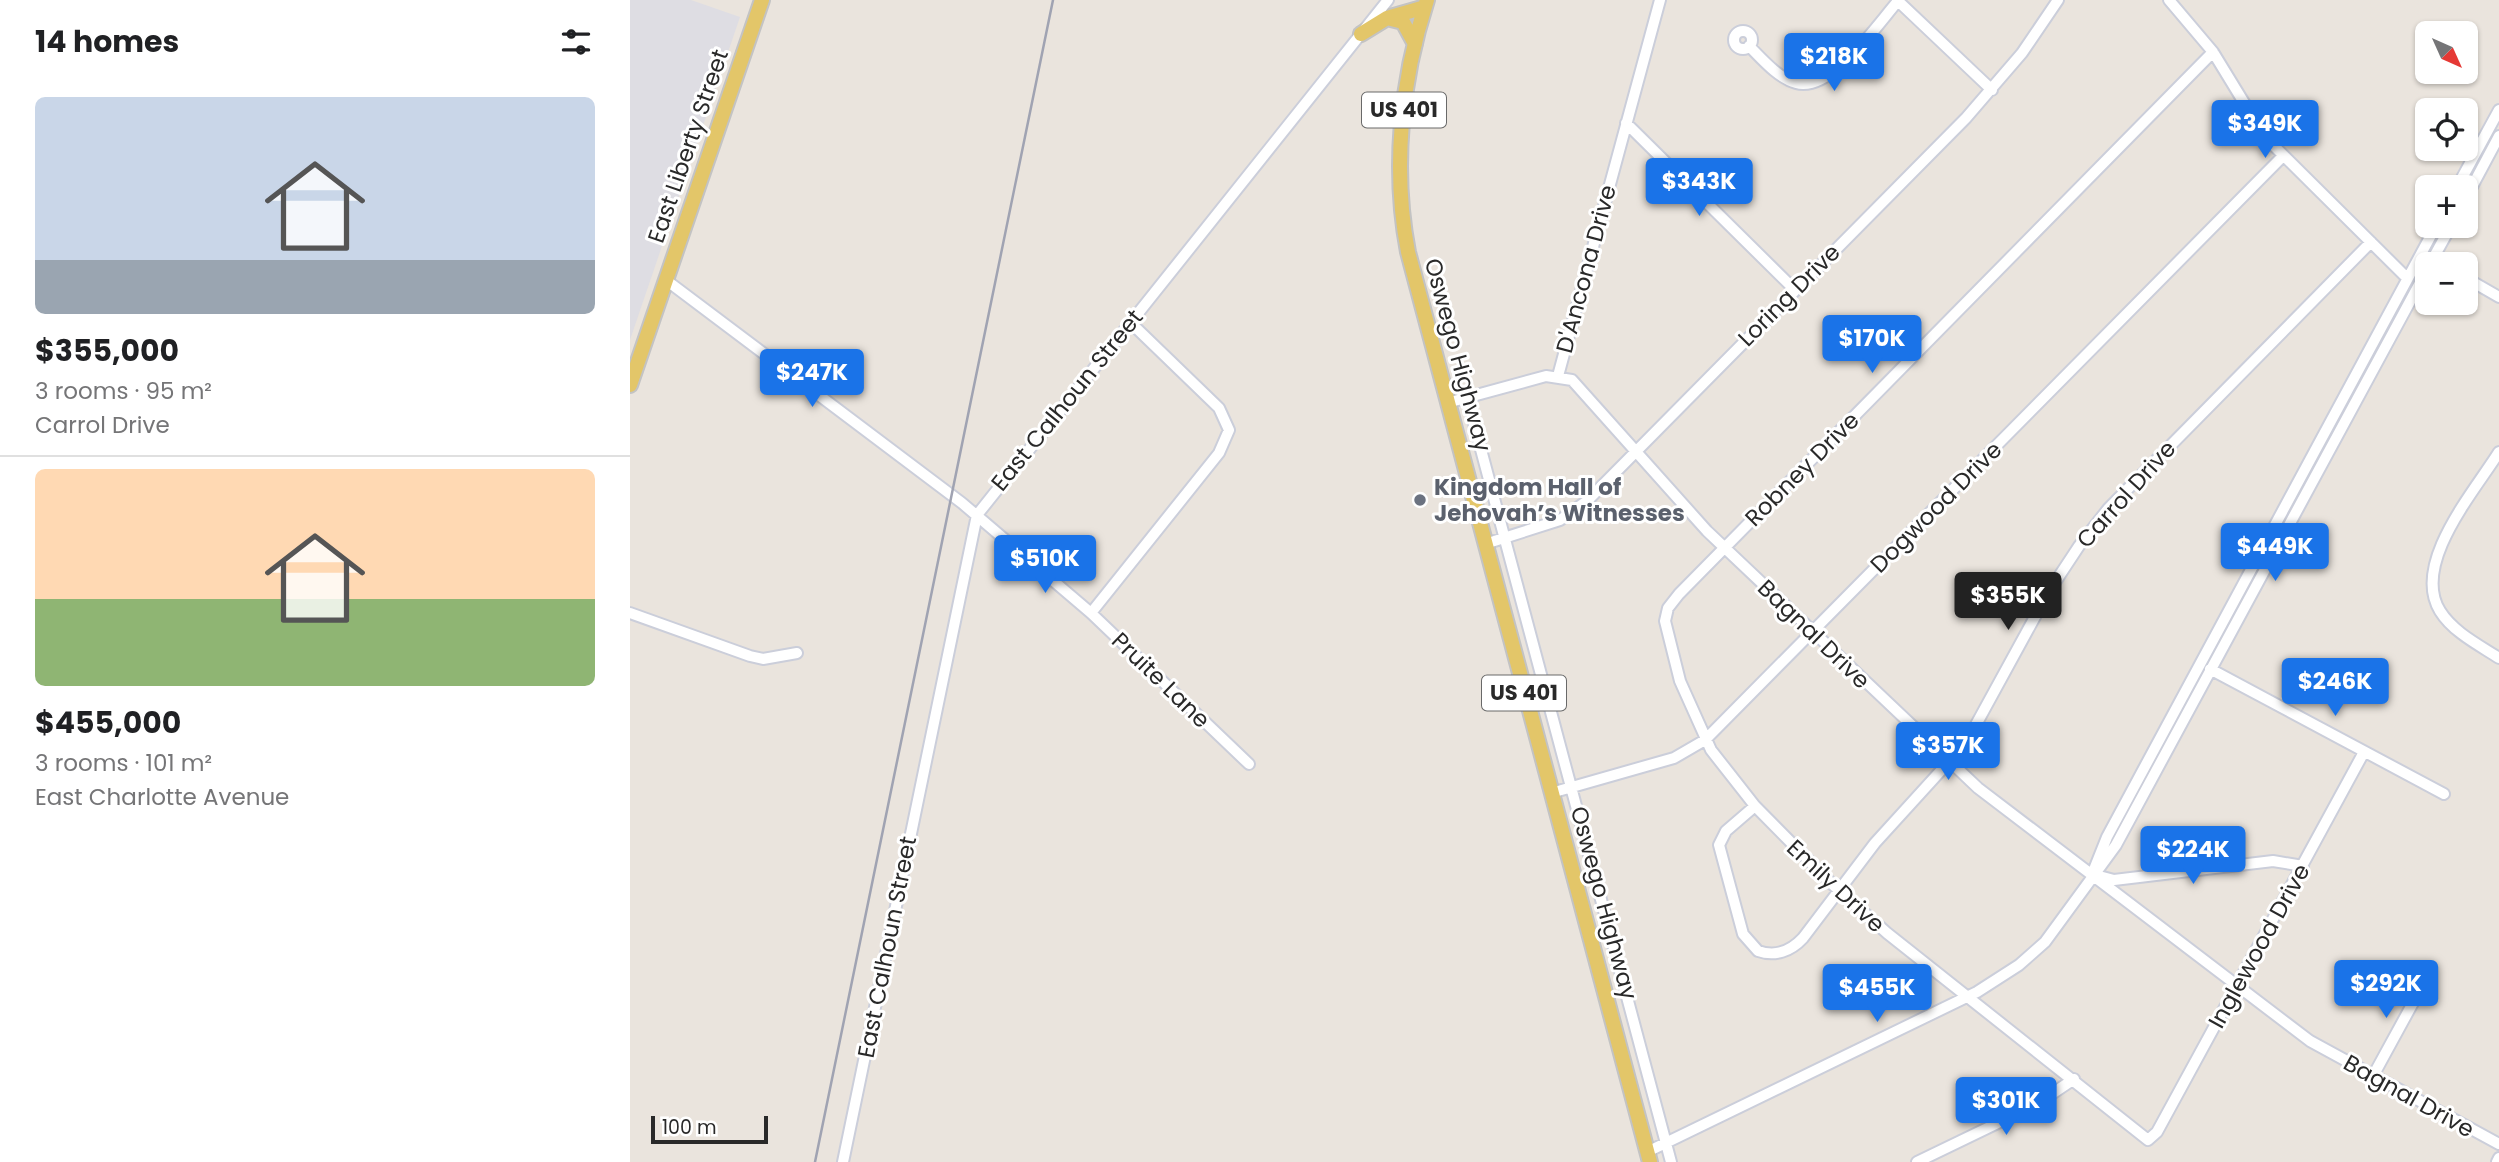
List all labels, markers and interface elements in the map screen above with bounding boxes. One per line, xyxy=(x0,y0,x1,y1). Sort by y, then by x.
text: 14 homes xyxy=(35,20,179,63)
north arrow xyxy=(2415,21,2478,84)
map controls xyxy=(2415,21,2478,315)
icon: filters xyxy=(557,23,595,61)
pin: $218K xyxy=(1785,34,1883,93)
text: $218K xyxy=(1800,40,1868,72)
street label: East Liberty Street xyxy=(640,45,736,247)
road number: US 401 xyxy=(1362,92,1446,128)
button: locate xyxy=(2415,98,2478,161)
pin: $349K xyxy=(2216,100,2314,160)
text: $349K xyxy=(2228,107,2302,139)
icon: home xyxy=(252,143,378,269)
pin: $343K xyxy=(1650,158,1748,218)
text: $343K xyxy=(1662,165,1736,197)
button: + xyxy=(2415,175,2478,238)
street label: D'Ancona Drive xyxy=(1548,181,1624,357)
street label: Loring Drive xyxy=(1731,237,1847,353)
button: − xyxy=(2415,252,2478,315)
street label: Oswego Highway xyxy=(1417,255,1499,455)
street label: East Calhoun Street xyxy=(984,302,1150,498)
pin: $170K xyxy=(1823,316,1921,375)
text: $170K xyxy=(1838,322,1906,354)
text: $355,000 xyxy=(35,329,179,372)
pin: $247K xyxy=(763,350,861,409)
text: $247K xyxy=(776,356,848,388)
text: 3 rooms · 95 m² xyxy=(35,375,212,407)
street label: Robney Drive xyxy=(1738,405,1866,533)
text: Carrol Drive xyxy=(35,409,170,441)
street label: Carrol Drive xyxy=(2069,433,2183,555)
street label: Dogwood Drive xyxy=(1863,434,2009,580)
place label: Kingdom Hall of Jehovah’s Witnesses xyxy=(1434,471,1685,529)
marker: Kingdom Hall of Jehovah’s Witnesses xyxy=(1412,492,1428,508)
icon: home xyxy=(252,515,378,641)
pin: $449K xyxy=(2226,524,2324,583)
text: $449K xyxy=(2237,530,2313,562)
pin: $510K xyxy=(996,536,1094,595)
text: $510K xyxy=(1010,542,1080,574)
street label: Bagnal Drive xyxy=(1751,572,1877,696)
pin: $355K xyxy=(1959,572,2057,632)
text: $355K xyxy=(1971,579,2045,611)
street label: Pruite Lane xyxy=(1105,625,1217,735)
pin: $246K xyxy=(2286,658,2384,718)
text: $246K xyxy=(2298,665,2372,697)
road number: US 401 xyxy=(1482,676,1566,710)
text: $455,000 xyxy=(35,701,181,744)
pin: $357K xyxy=(1899,722,1997,782)
text: $357K xyxy=(1912,729,1984,761)
text: 3 rooms · 101 m² xyxy=(35,747,212,779)
text: East Charlotte Avenue xyxy=(35,781,289,813)
street label: Oswego Highway xyxy=(1563,803,1645,1003)
pin: $224K xyxy=(2144,826,2242,886)
street label: Emily Drive xyxy=(1780,832,1892,940)
street label: East Calhoun Street xyxy=(850,833,924,1061)
text: $224K xyxy=(2156,833,2230,865)
street label: Inglewood Drive xyxy=(2201,858,2317,1034)
pin: $292K xyxy=(2337,960,2435,1020)
pin: $455K xyxy=(1828,964,1926,1024)
text: $292K xyxy=(2350,967,2422,999)
text: $455K xyxy=(1839,971,1915,1003)
street label: Bagnal Drive xyxy=(2338,1047,2480,1145)
pin: $301K xyxy=(1957,1078,2055,1137)
text: $301K xyxy=(1972,1084,2040,1116)
scale bar xyxy=(651,1113,768,1145)
text: 100 m xyxy=(662,1114,717,1141)

